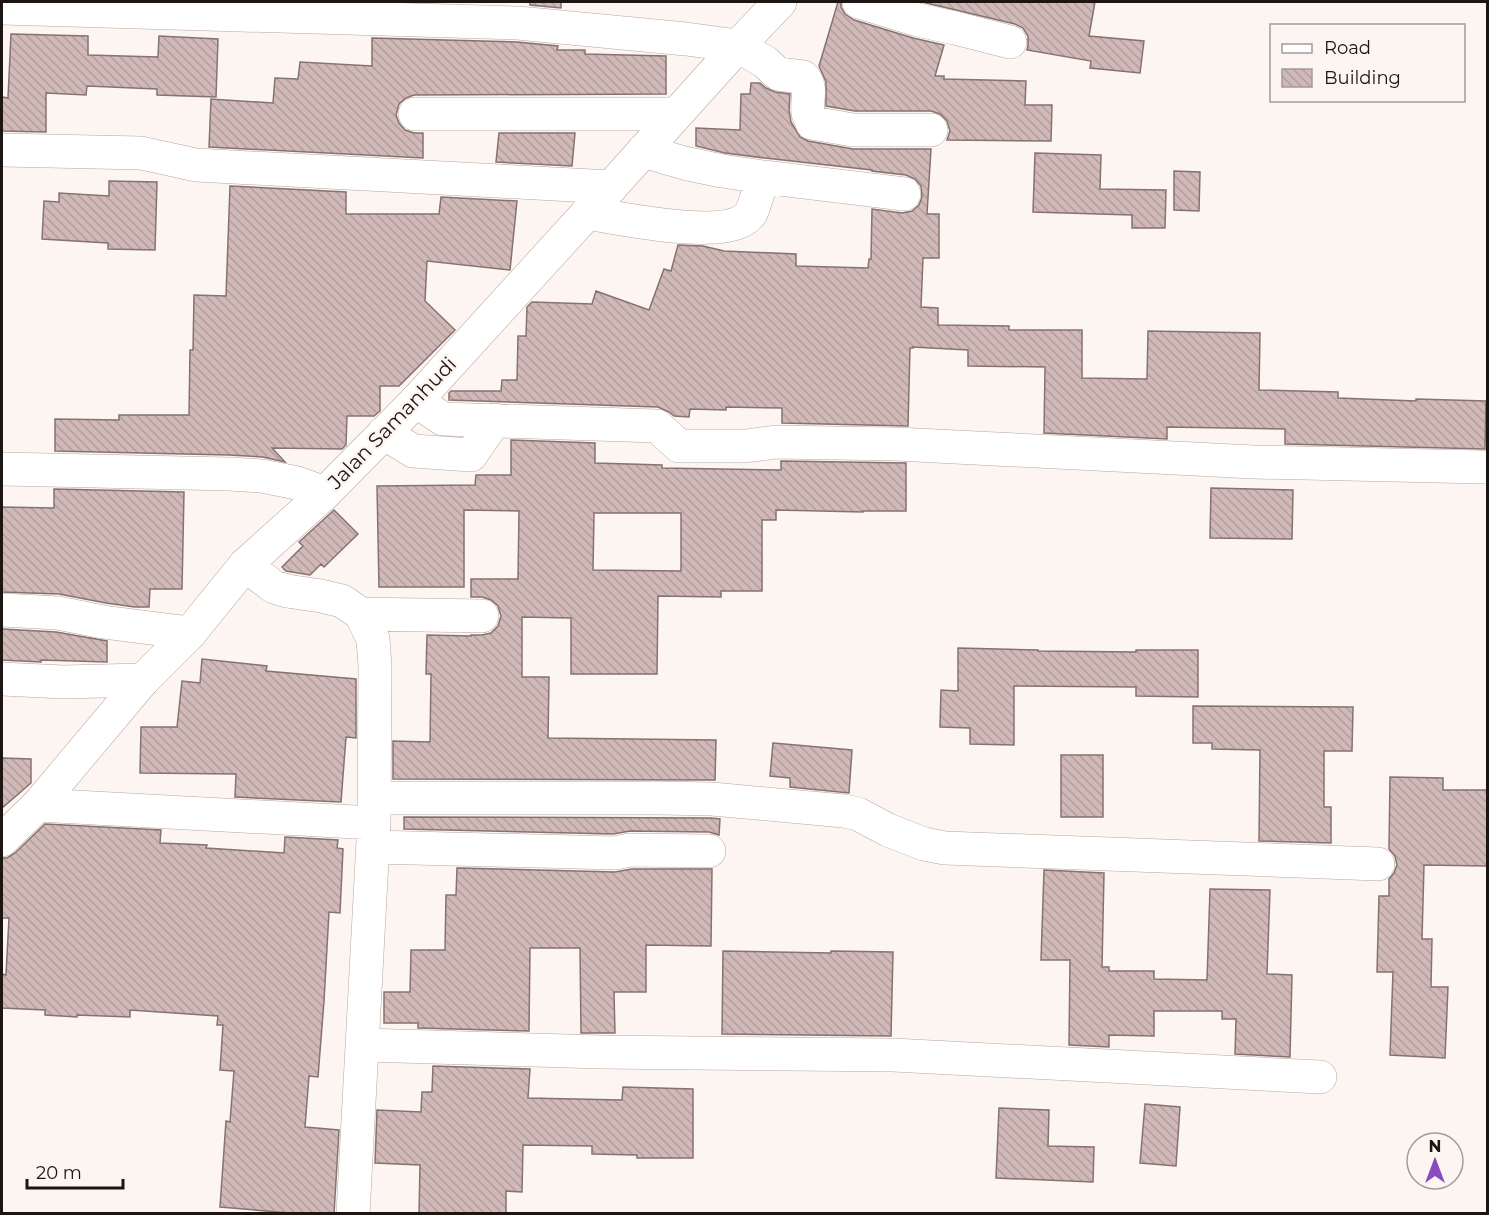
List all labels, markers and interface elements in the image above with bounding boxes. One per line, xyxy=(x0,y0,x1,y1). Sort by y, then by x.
legend xyxy=(1270,24,1465,102)
text: Road xyxy=(1324,37,1371,59)
text: Building xyxy=(1324,67,1401,89)
street label: Jalan Samanhudi xyxy=(322,352,461,495)
north arrow xyxy=(1405,1131,1465,1191)
text: N xyxy=(1429,1137,1441,1156)
scale bar xyxy=(27,1152,123,1190)
text: 20 m xyxy=(36,1162,82,1184)

